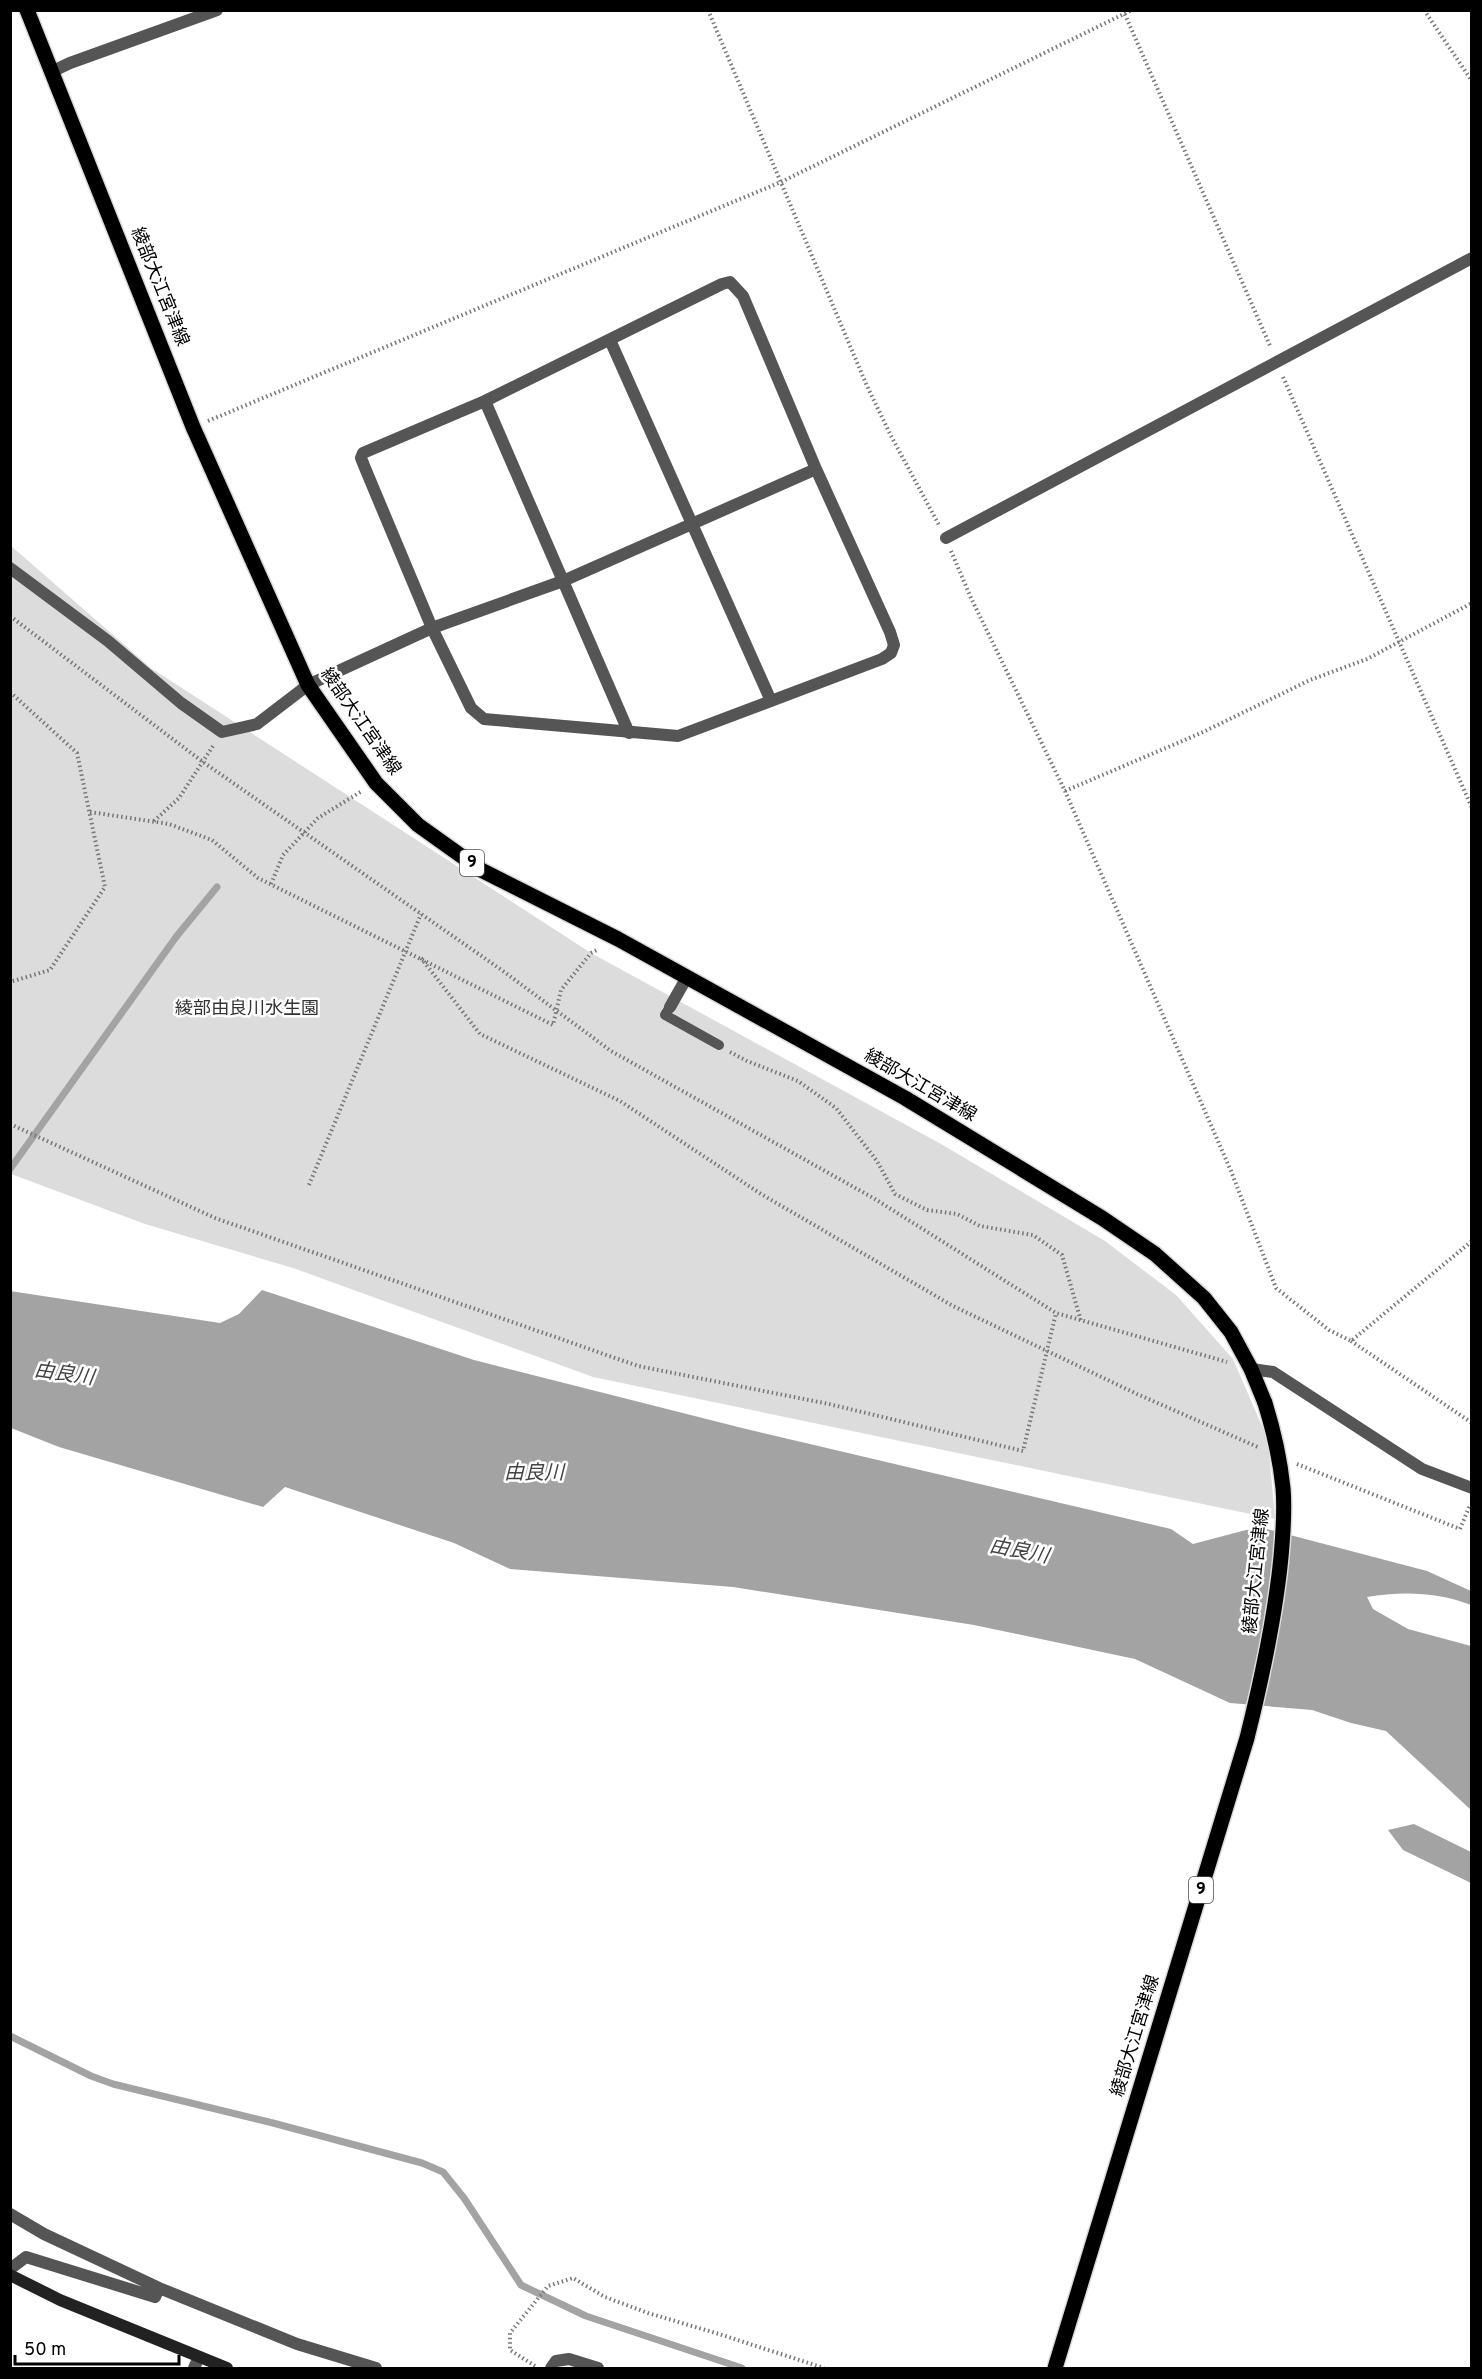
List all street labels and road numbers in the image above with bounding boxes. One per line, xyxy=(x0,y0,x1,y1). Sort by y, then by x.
street label: 綾部大江宮津線 xyxy=(125,224,193,350)
street label: 綾部大江宮津線 xyxy=(314,664,406,780)
road number: 9 xyxy=(460,850,484,876)
street label: 綾部大江宮津線 xyxy=(860,1045,980,1127)
street label: 綾部大江宮津線 xyxy=(1239,1507,1275,1635)
road number: 9 xyxy=(1189,1877,1213,1903)
street label: 綾部大江宮津線 xyxy=(1107,1972,1165,2100)

